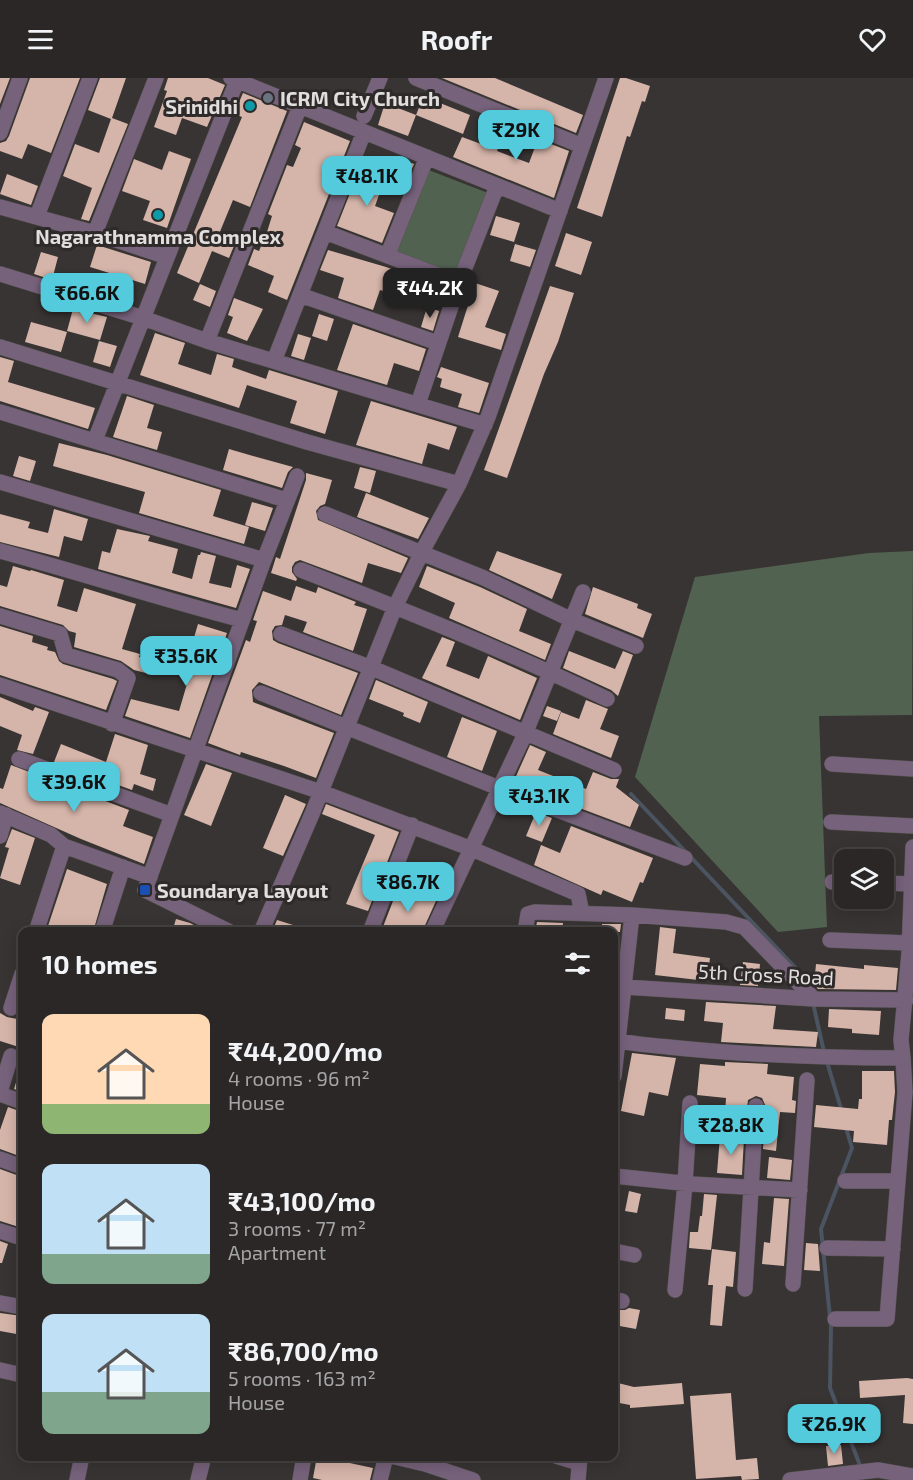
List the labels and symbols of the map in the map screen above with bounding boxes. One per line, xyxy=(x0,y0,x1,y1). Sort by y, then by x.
place label: ICRM City Church xyxy=(280,86,440,111)
marker: ICRM City Church xyxy=(261,91,275,105)
place label: Srinidhi xyxy=(165,94,238,118)
marker: Srinidhi xyxy=(243,99,257,113)
pin: ₹29K xyxy=(480,110,552,161)
pin: ₹48.1K xyxy=(318,156,416,207)
marker: Nagarathnamma Complex xyxy=(151,208,165,222)
place label: Nagarathnamma Complex xyxy=(35,224,281,248)
pin: ₹44.2K xyxy=(381,268,479,319)
pin: ₹66.6K xyxy=(38,273,136,324)
pin: ₹35.6K xyxy=(137,636,235,687)
pin: ₹39.6K xyxy=(25,762,123,813)
pin: ₹43.1K xyxy=(490,776,588,827)
pin: ₹86.7K xyxy=(359,862,457,913)
place label: Soundarya Layout xyxy=(157,878,328,903)
marker: Soundarya Layout xyxy=(138,883,152,897)
street label: 5th Cross Road xyxy=(698,958,834,990)
pin: ₹28.8K xyxy=(682,1105,780,1156)
pin: ₹26.9K xyxy=(785,1404,883,1455)

